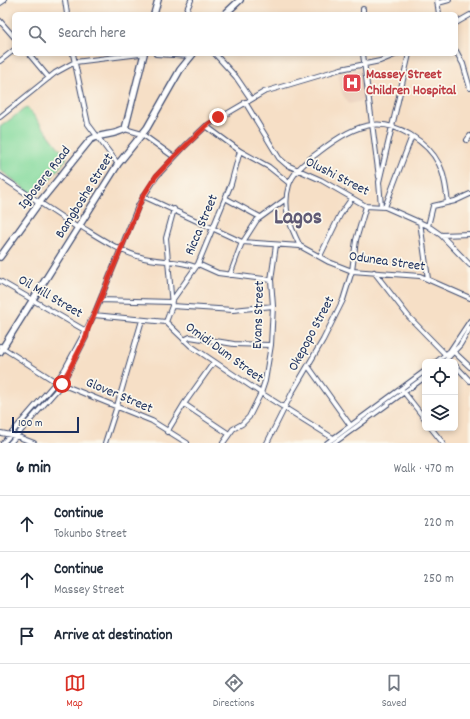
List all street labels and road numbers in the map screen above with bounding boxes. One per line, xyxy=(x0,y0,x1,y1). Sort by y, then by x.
street label: Igbosere Road xyxy=(14,142,76,214)
street label: Bamgboshe Street xyxy=(51,150,119,242)
street label: Olushi Street xyxy=(301,152,373,202)
street label: Ricca Street xyxy=(180,191,224,259)
street label: Odunea Street xyxy=(347,247,427,277)
street label: Oil Mill Street xyxy=(14,270,86,324)
street label: Evans Street xyxy=(248,280,270,350)
street label: Okepopo Street xyxy=(284,293,340,375)
street label: Omidi Dum Street xyxy=(181,318,267,388)
street label: Glover Street xyxy=(82,373,156,419)

